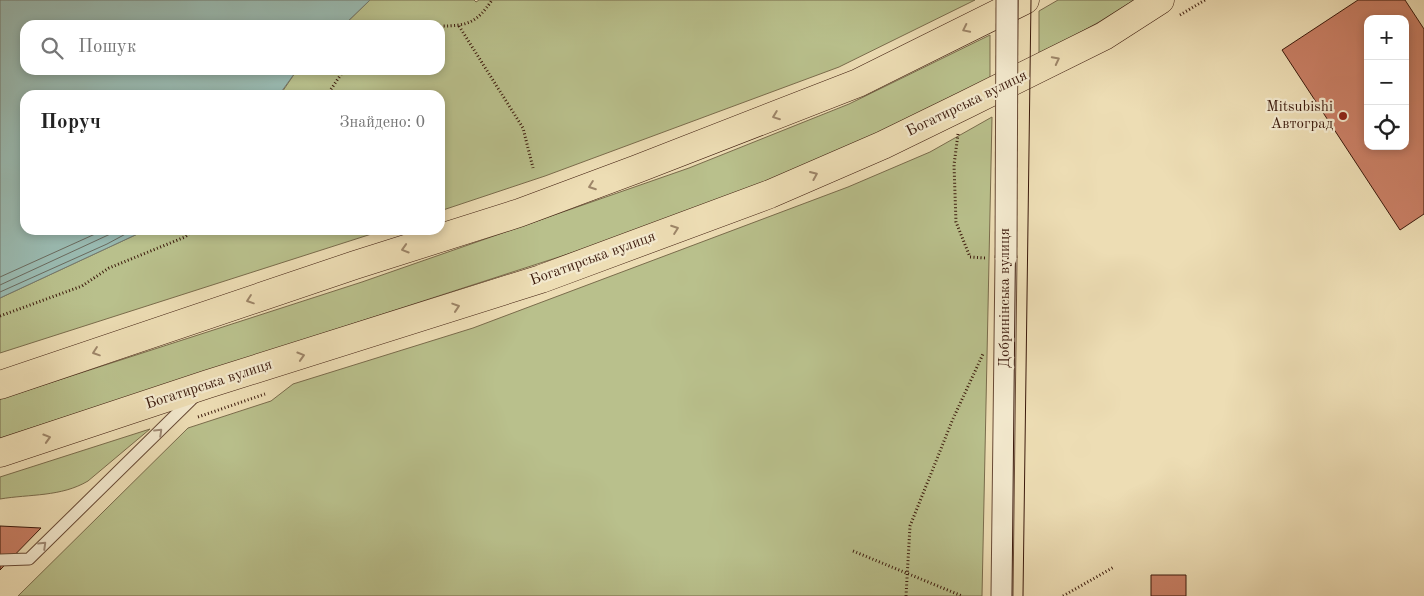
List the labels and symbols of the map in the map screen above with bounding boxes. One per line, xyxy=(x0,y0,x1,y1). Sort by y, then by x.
one-way arrow xyxy=(962,23,971,33)
one-way arrow xyxy=(1051,56,1060,66)
street label: Богатирська вулиця xyxy=(904,68,1030,140)
place label: Mitsubishi Автоград xyxy=(1266,100,1334,132)
one-way arrow xyxy=(772,109,781,120)
marker: Mitsubishi Автоград xyxy=(1337,110,1349,122)
one-way arrow xyxy=(809,170,818,181)
one-way arrow xyxy=(588,180,596,190)
one-way arrow xyxy=(670,225,679,235)
street label: Добринінська вулиця xyxy=(998,228,1013,368)
street label: Богатирська вулиця xyxy=(528,229,658,289)
one-way arrow xyxy=(401,244,409,254)
one-way arrow xyxy=(247,294,255,304)
one-way arrow xyxy=(451,303,460,313)
one-way arrow xyxy=(93,347,101,357)
one-way arrow xyxy=(296,351,305,361)
street label: Богатирська вулиця xyxy=(144,357,274,413)
one-way arrow xyxy=(154,428,163,437)
one-way arrow xyxy=(42,434,50,444)
one-way arrow xyxy=(37,542,46,551)

